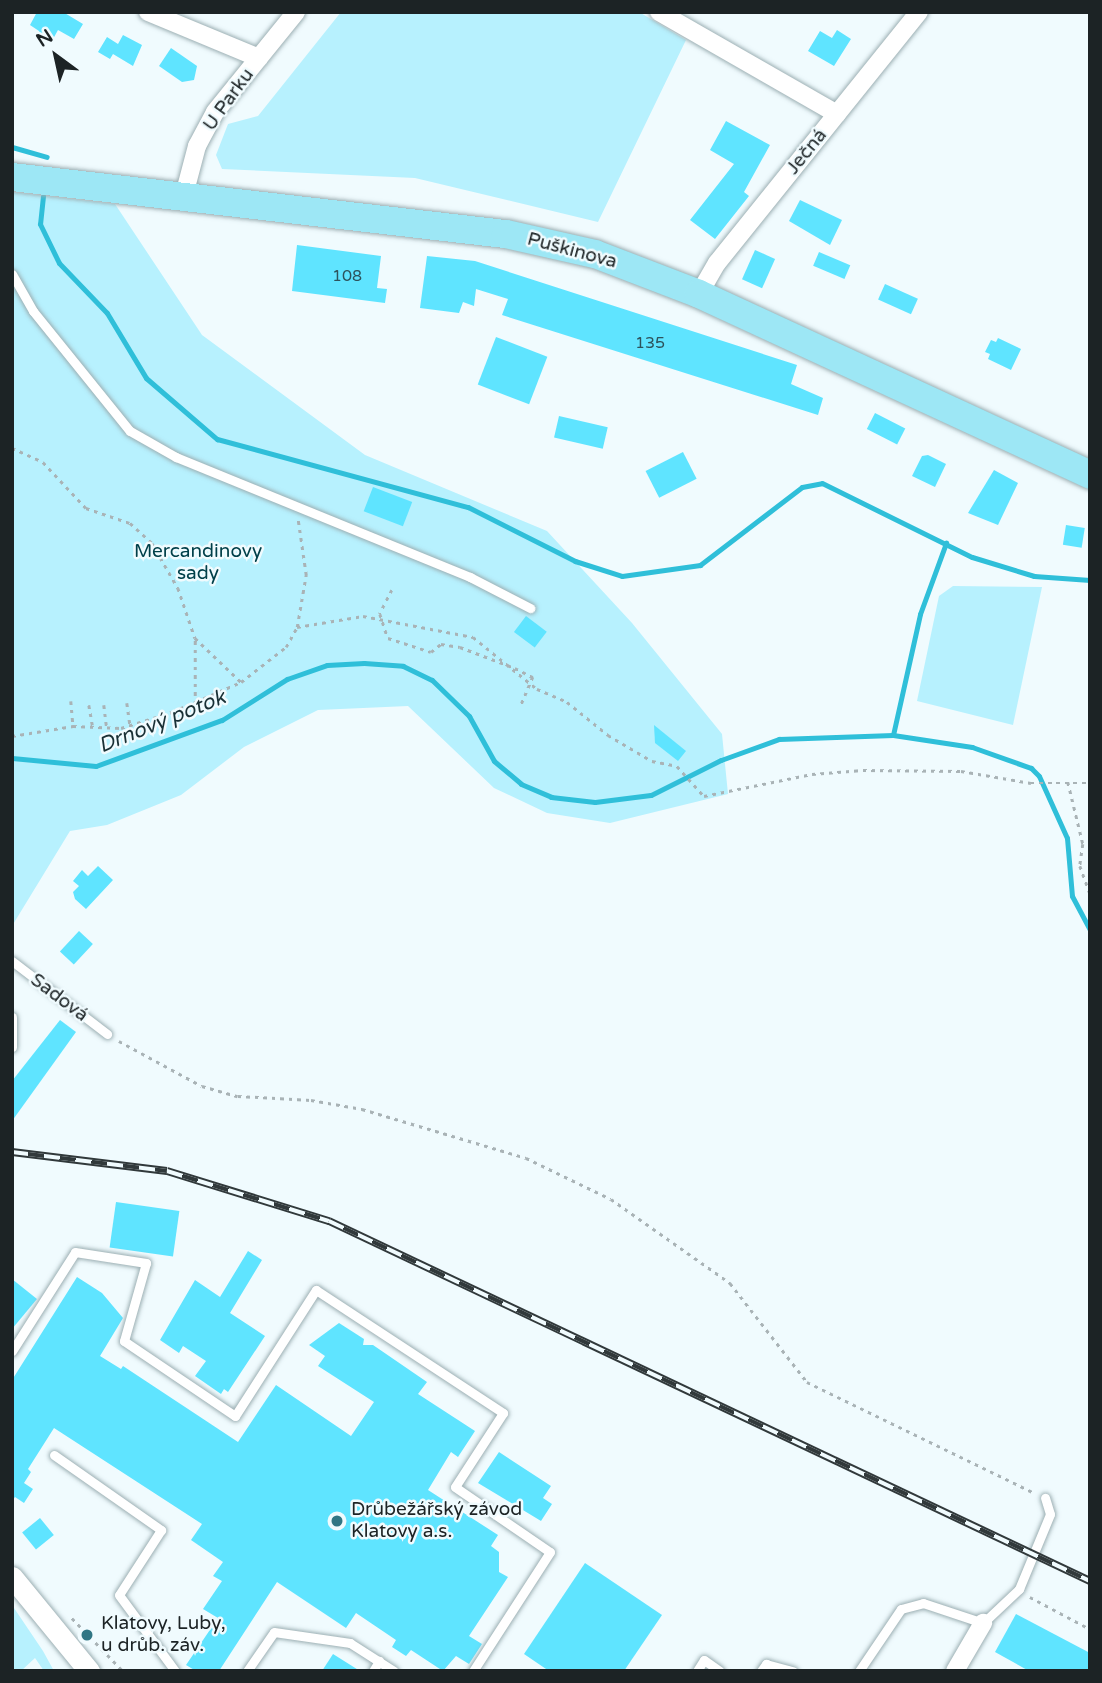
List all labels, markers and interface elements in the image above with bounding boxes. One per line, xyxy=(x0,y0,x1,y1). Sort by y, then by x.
north arrow xyxy=(21,21,91,91)
text: N xyxy=(32,25,57,52)
street label: U Parku xyxy=(199,64,259,136)
street label: Ječná xyxy=(782,125,832,179)
street label: Puškinova xyxy=(525,228,619,274)
house number: 108 xyxy=(332,266,362,286)
house number: 135 xyxy=(635,333,665,353)
park label: Mercandinovy sady xyxy=(134,541,262,585)
water label: Drnový potok xyxy=(95,685,229,759)
street label: Sadová xyxy=(26,969,92,1027)
place label: Drůbežářský závod Klatovy a.s. xyxy=(351,1499,522,1543)
marker: Drůbežářský závod Klatovy a.s. xyxy=(329,1513,345,1529)
place label: Klatovy, Luby, u drůb. záv. xyxy=(101,1613,226,1657)
marker: Klatovy, Luby, u drůb. záv. xyxy=(79,1627,95,1643)

